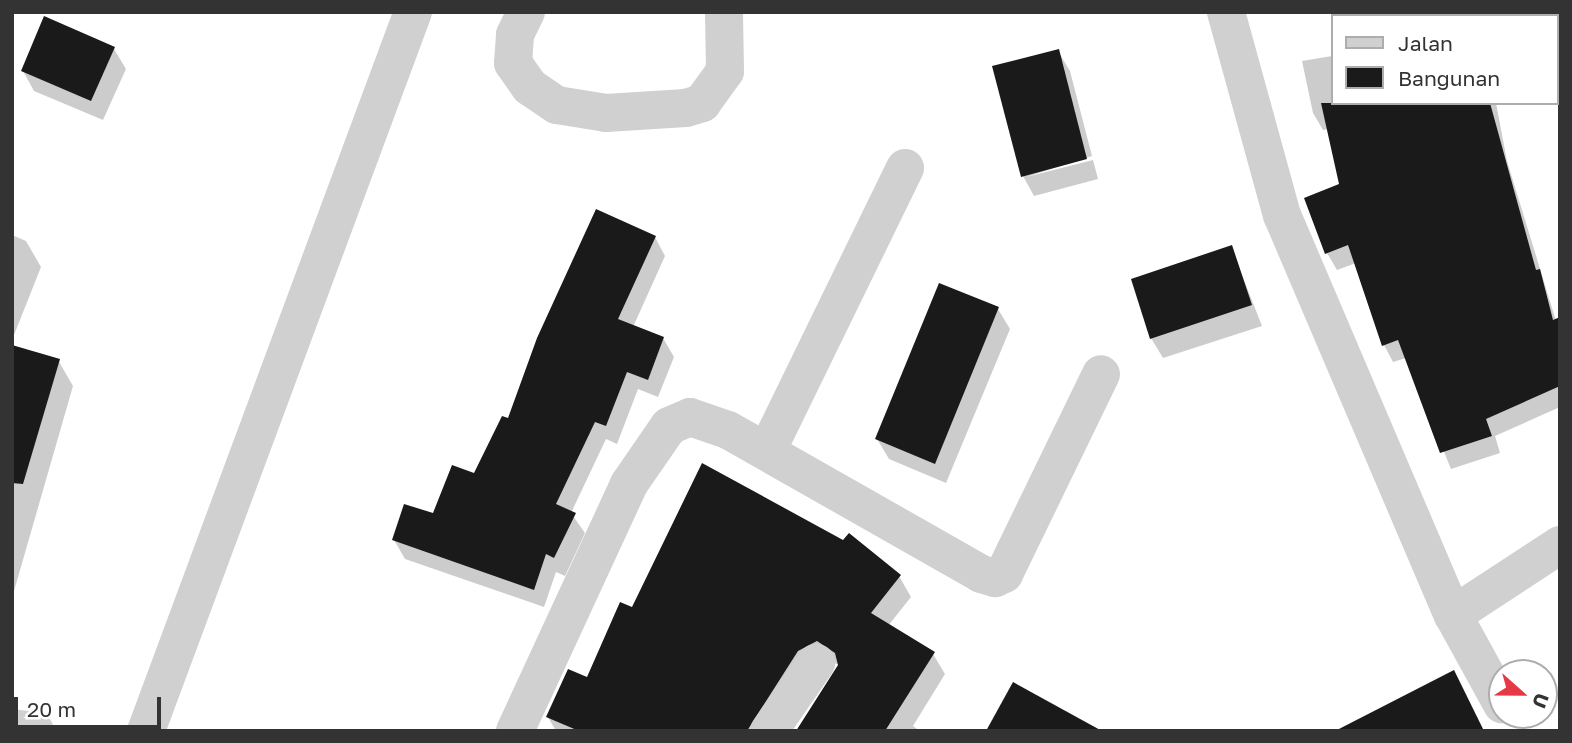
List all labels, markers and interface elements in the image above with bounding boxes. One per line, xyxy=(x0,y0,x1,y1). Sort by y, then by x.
legend xyxy=(1330,14,1558,105)
text: Jalan xyxy=(1398,30,1453,56)
text: Bangunan xyxy=(1398,65,1500,91)
north arrow xyxy=(1488,659,1558,729)
scale bar xyxy=(18,684,164,728)
text: U xyxy=(1528,690,1554,712)
text: 20 m xyxy=(27,696,76,722)

